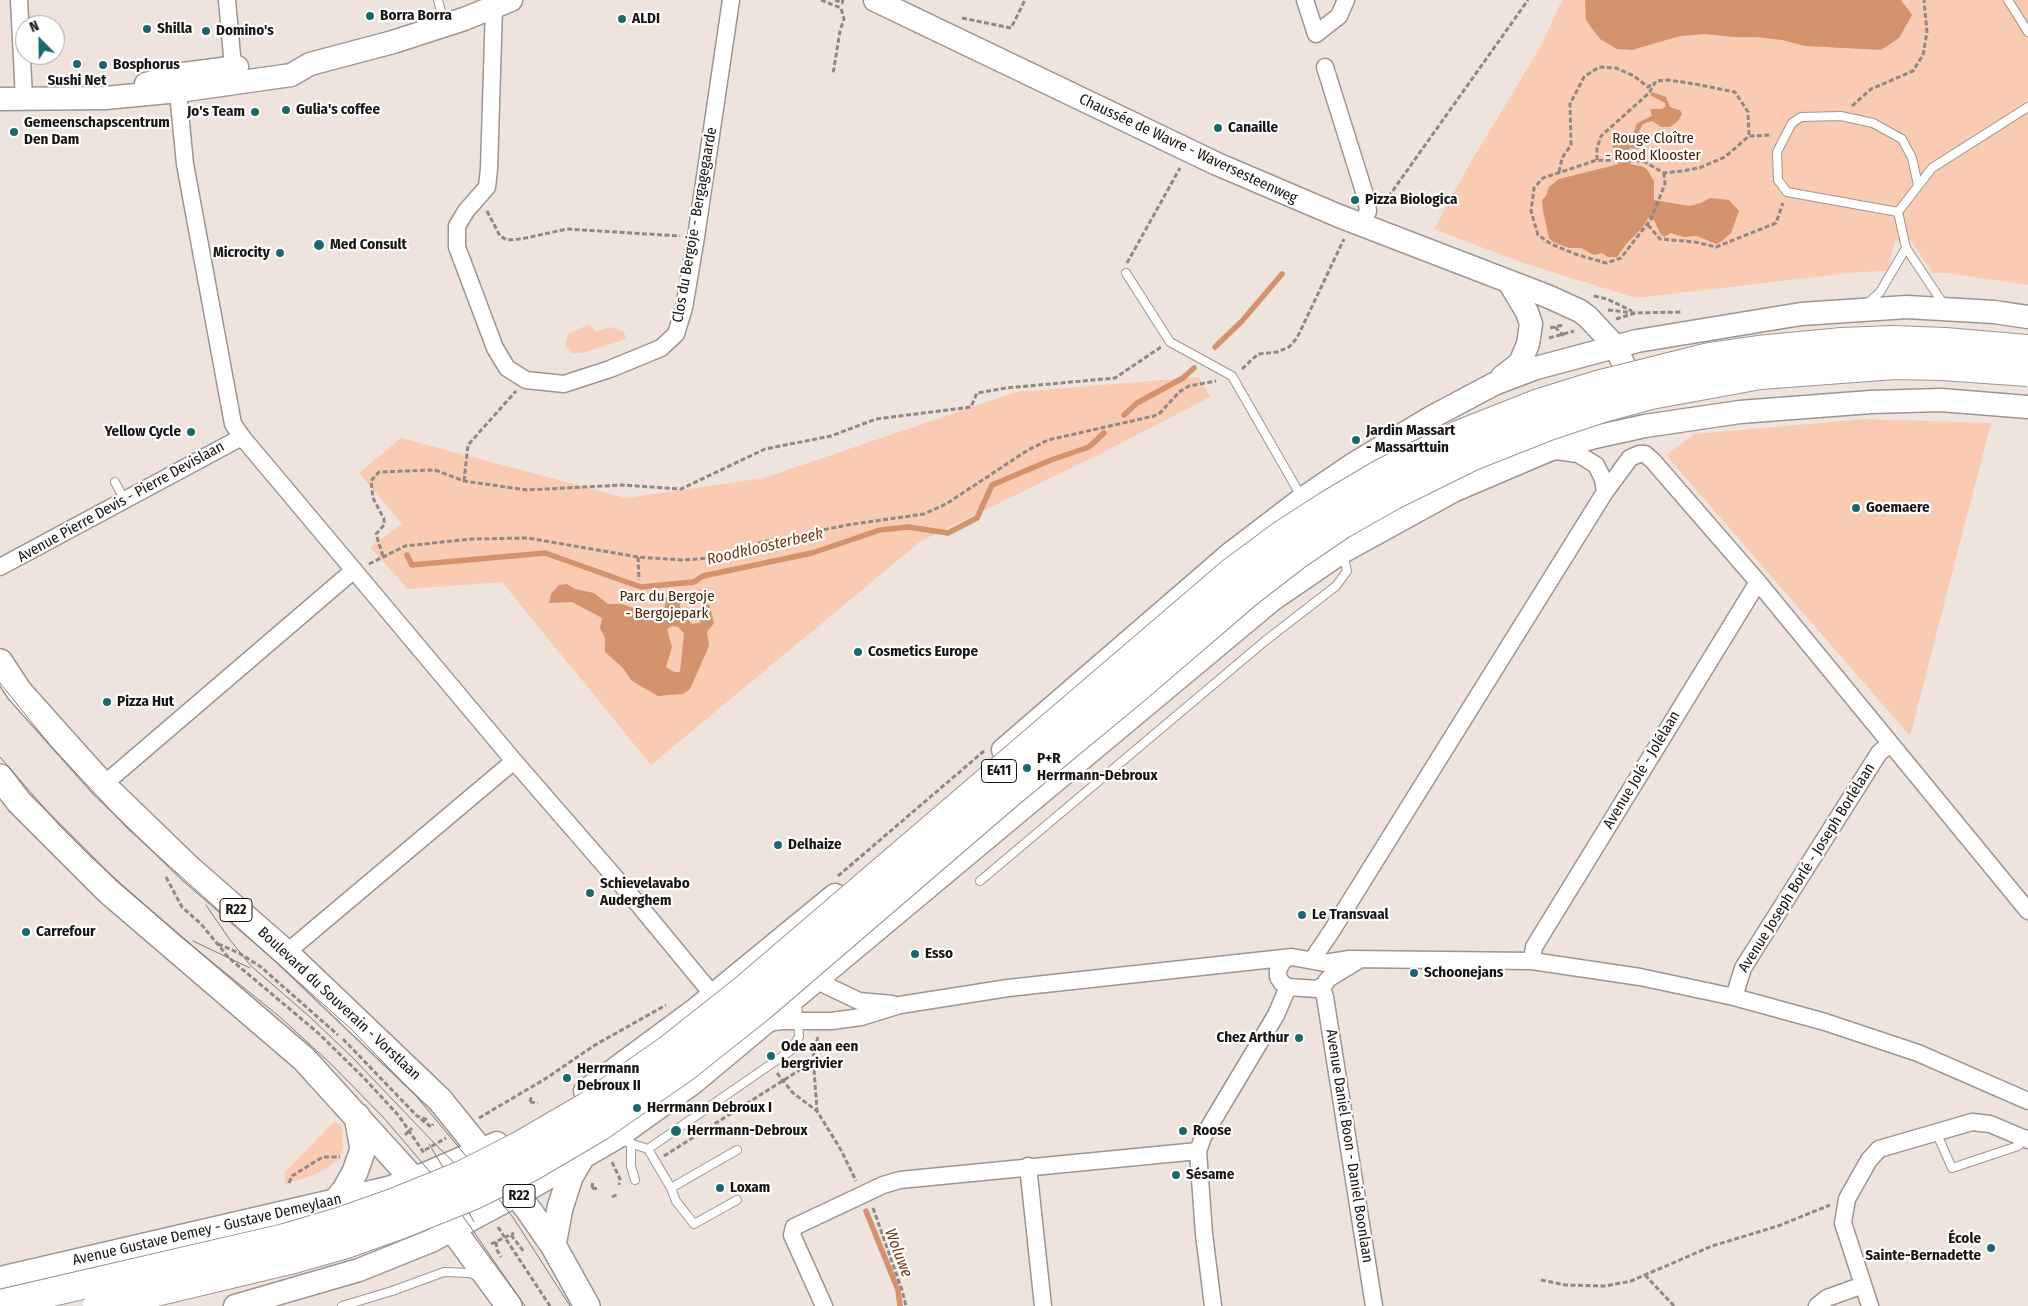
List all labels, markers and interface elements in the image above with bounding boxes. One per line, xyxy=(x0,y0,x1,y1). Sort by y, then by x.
place label: Borra Borra xyxy=(380,7,452,25)
marker: Borra Borra xyxy=(364,10,376,22)
place label: ALDI xyxy=(632,10,660,28)
marker: ALDI xyxy=(616,13,628,25)
north arrow xyxy=(15,15,65,65)
text: N xyxy=(27,17,42,36)
place label: Shilla xyxy=(157,20,192,38)
place label: Domino's xyxy=(216,22,274,40)
marker: Shilla xyxy=(141,23,153,35)
marker: Domino's xyxy=(200,25,212,37)
place label: Bosphorus xyxy=(113,56,180,74)
marker: Sushi Net xyxy=(71,58,83,70)
marker: Bosphorus xyxy=(97,59,109,71)
place label: Sushi Net xyxy=(48,72,106,90)
street label: Chaussée de Wavre - Waversesteenweg xyxy=(1076,90,1300,208)
place label: Gulia's coffee xyxy=(296,101,380,119)
place label: Jo's Team xyxy=(187,103,245,121)
marker: Gulia's coffee xyxy=(280,104,292,116)
marker: Jo's Team xyxy=(249,106,261,118)
place label: Gemeenschapscentrum Den Dam xyxy=(24,114,170,149)
place label: Canaille xyxy=(1228,119,1278,137)
marker: Canaille xyxy=(1212,122,1224,134)
marker: Gemeenschapscentrum Den Dam xyxy=(8,126,20,138)
street label: Clos du Bergoje - Bergagegaarde xyxy=(669,126,721,324)
park label: Rouge Cloître - Rood Klooster xyxy=(1605,130,1701,165)
place label: Pizza Biologica xyxy=(1365,191,1458,209)
marker: Pizza Biologica xyxy=(1349,194,1361,206)
place label: Med Consult xyxy=(330,236,407,254)
marker: Med Consult xyxy=(312,238,326,252)
place label: Microcity xyxy=(213,244,270,262)
marker: Microcity xyxy=(274,247,286,259)
place label: Jardin Massart - Massarttuin xyxy=(1366,422,1455,457)
place label: Yellow Cycle xyxy=(104,423,181,441)
marker: Yellow Cycle xyxy=(185,426,197,438)
marker: Jardin Massart - Massarttuin xyxy=(1350,434,1362,446)
street label: Avenue Pierre Devis - Pierre Devislaan xyxy=(15,438,227,566)
place label: Goemaere xyxy=(1866,499,1930,517)
marker: Goemaere xyxy=(1850,502,1862,514)
water label: Roodkloosterbeek xyxy=(705,524,825,570)
park label: Parc du Bergoje - Bergojepark xyxy=(619,588,715,623)
place label: Cosmetics Europe xyxy=(868,643,978,661)
marker: Cosmetics Europe xyxy=(852,646,864,658)
place label: Pizza Hut xyxy=(117,693,174,711)
marker: Pizza Hut xyxy=(101,696,113,708)
street label: Avenue Jolé - Jolélaan xyxy=(1600,708,1684,832)
place label: P+R Herrmann-Debroux xyxy=(1037,750,1157,785)
road number: E411 xyxy=(982,759,1016,782)
street label: Avenue Joseph Borlé - Joseph Borlélaan xyxy=(1735,760,1879,976)
marker: P+R Herrmann-Debroux xyxy=(1021,762,1033,774)
place label: Delhaize xyxy=(788,836,842,854)
marker: Delhaize xyxy=(772,839,784,851)
place label: Schievelavabo Auderghem xyxy=(600,875,690,910)
marker: Schievelavabo Auderghem xyxy=(584,887,596,899)
road number: R22 xyxy=(220,898,252,922)
place label: Le Transvaal xyxy=(1312,906,1389,924)
marker: Le Transvaal xyxy=(1296,909,1308,921)
place label: Carrefour xyxy=(36,923,95,941)
street label: Boulevard du Souverain - Vorstlaan xyxy=(254,924,424,1084)
marker: Carrefour xyxy=(20,926,32,938)
place label: Esso xyxy=(925,945,953,963)
marker: Esso xyxy=(909,948,921,960)
place label: Schoonejans xyxy=(1424,964,1503,982)
marker: Schoonejans xyxy=(1408,967,1420,979)
street label: Avenue Daniel Boon - Daniel Boonlaan xyxy=(1322,1028,1376,1264)
place label: Chez Arthur xyxy=(1217,1029,1289,1047)
marker: Chez Arthur xyxy=(1293,1032,1305,1044)
place label: Ode aan een bergrivier xyxy=(781,1038,858,1073)
marker: Ode aan een bergrivier xyxy=(765,1050,777,1062)
place label: Herrmann Debroux II xyxy=(577,1060,641,1095)
marker: Herrmann Debroux II xyxy=(561,1072,573,1084)
place label: Herrmann Debroux I xyxy=(647,1099,772,1117)
marker: Herrmann Debroux I xyxy=(631,1102,643,1114)
place label: Herrmann-Debroux xyxy=(687,1122,807,1140)
place label: Roose xyxy=(1193,1122,1231,1140)
marker: Herrmann-Debroux xyxy=(669,1124,683,1138)
marker: Roose xyxy=(1177,1125,1189,1137)
place label: Sésame xyxy=(1186,1166,1234,1184)
marker: Sésame xyxy=(1170,1169,1182,1181)
place label: Loxam xyxy=(730,1179,770,1197)
marker: Loxam xyxy=(714,1182,726,1194)
road number: R22 xyxy=(503,1184,535,1208)
street label: Avenue Gustave Demey - Gustave Demeylaan xyxy=(71,1190,343,1270)
water label: Woluwe xyxy=(880,1226,916,1280)
place label: École Sainte-Bernadette xyxy=(1865,1230,1981,1265)
marker: École Sainte-Bernadette xyxy=(1985,1242,1997,1254)

